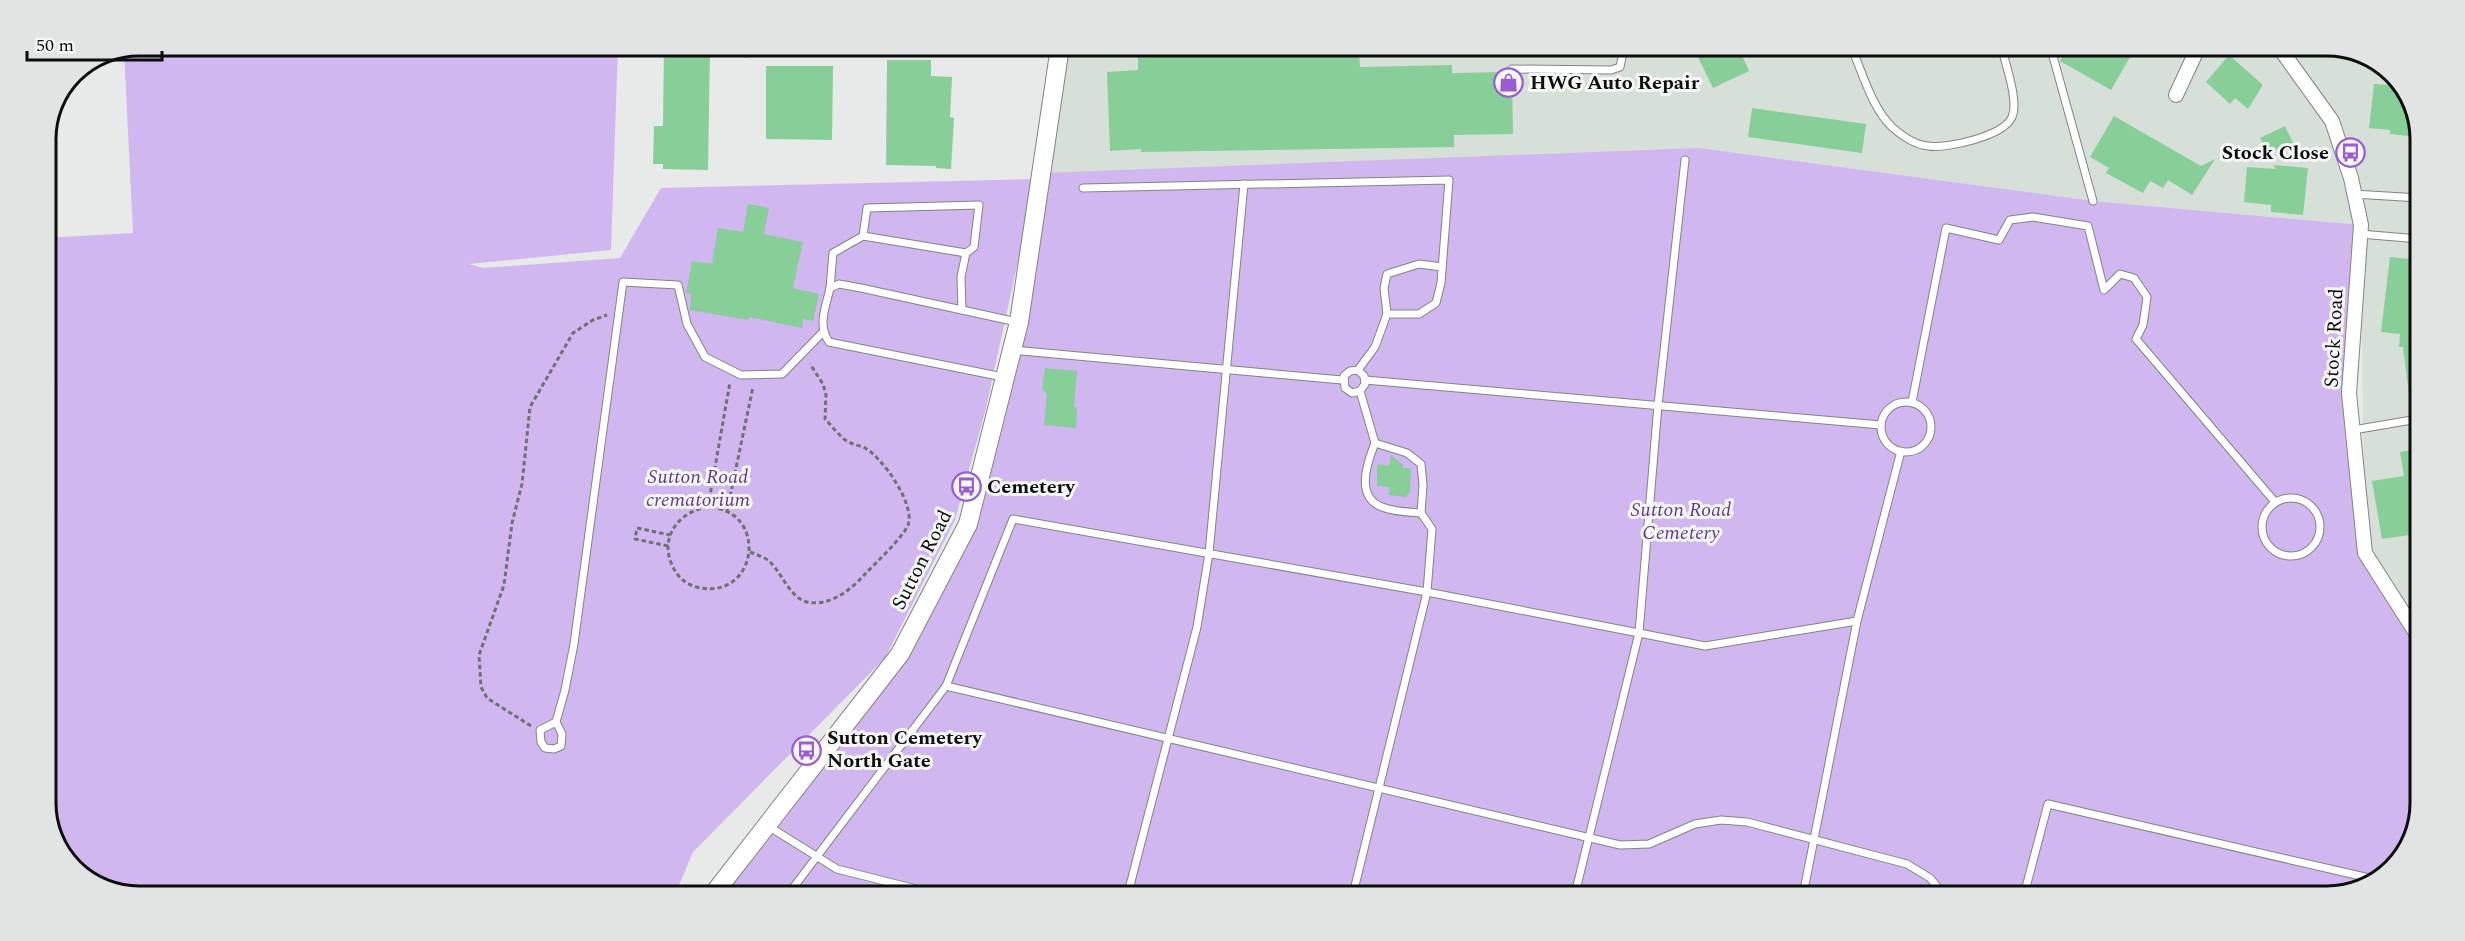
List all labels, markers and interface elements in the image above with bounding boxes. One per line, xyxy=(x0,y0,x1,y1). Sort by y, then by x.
scale bar xyxy=(27,24,162,62)
text: 50 m xyxy=(36,32,74,59)
shop icon: HWG Auto Repair xyxy=(1493,67,1525,99)
place label: HWG Auto Repair xyxy=(1530,68,1700,98)
bus stop icon: Stock Close xyxy=(2334,137,2366,169)
place label: Stock Close xyxy=(2222,138,2329,168)
street label: Stock Road xyxy=(2316,287,2352,389)
park label: Sutton Road crematorium xyxy=(646,462,751,515)
bus stop icon: Cemetery xyxy=(950,471,982,503)
place label: Cemetery xyxy=(987,472,1076,502)
park label: Sutton Road Cemetery xyxy=(1631,495,1731,548)
street label: Sutton Road xyxy=(884,505,960,615)
place label: Sutton Cemetery North Gate xyxy=(827,723,983,776)
bus stop icon: Sutton Cemetery North Gate xyxy=(790,734,822,766)

